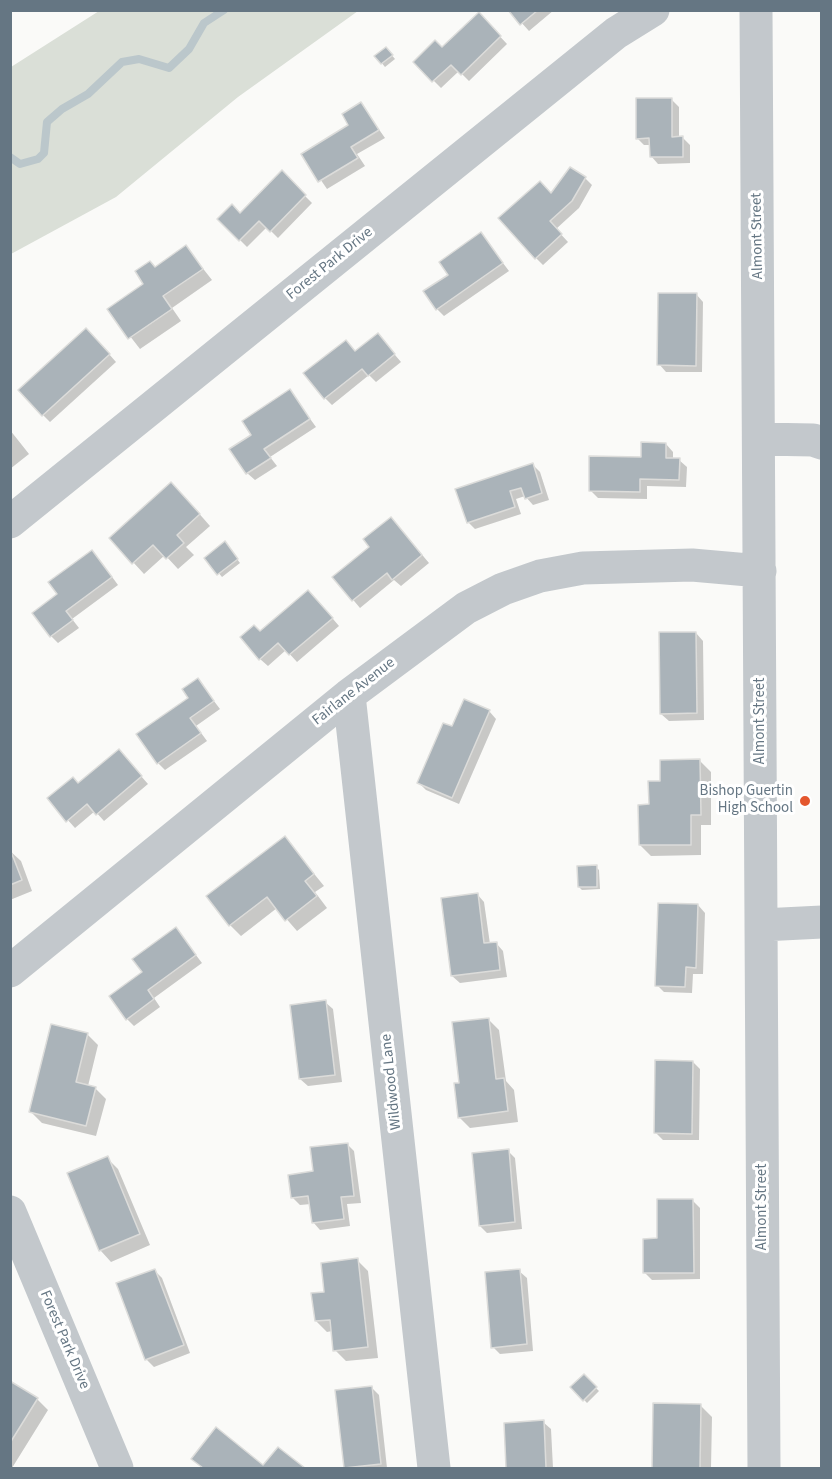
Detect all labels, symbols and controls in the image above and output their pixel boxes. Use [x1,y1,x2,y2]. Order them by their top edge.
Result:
street label: Almont Street [748,193,768,279]
street label: Forest Park Drive [283,224,377,304]
street label: Fairlane Avenue [309,654,399,730]
street label: Almont Street [752,678,770,764]
place label: Bishop Guertin High School [700,783,793,818]
marker: Bishop Guertin High School [798,794,812,808]
street label: Wildwood Lane [378,1033,406,1131]
street label: Almont Street [754,1164,772,1250]
street label: Forest Park Drive [35,1288,93,1392]

